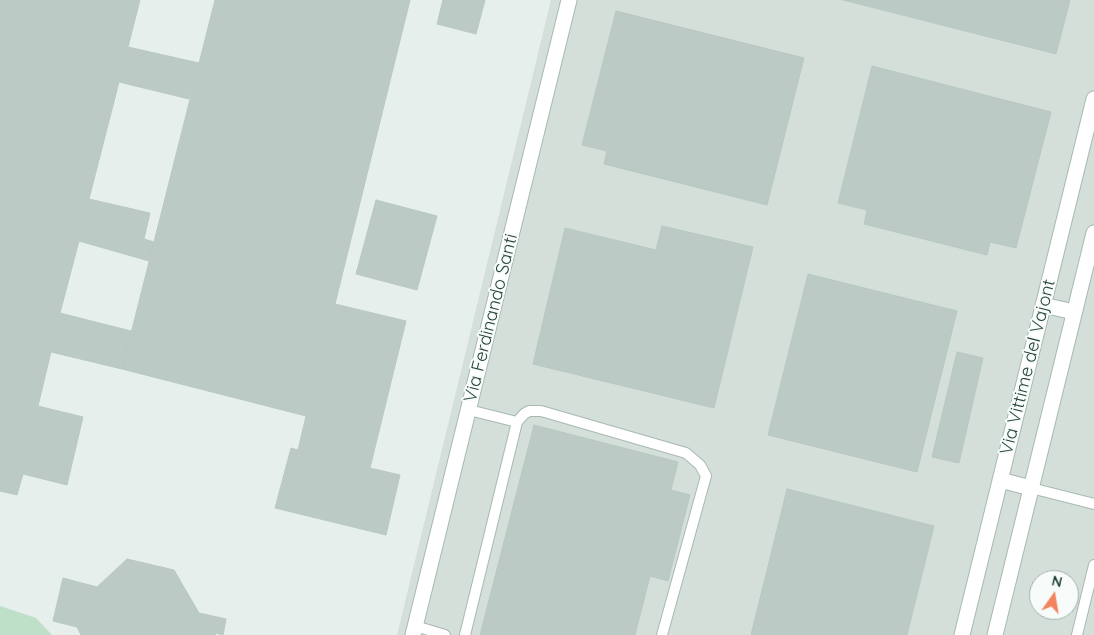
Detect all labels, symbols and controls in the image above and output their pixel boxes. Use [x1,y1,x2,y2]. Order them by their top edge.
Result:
street label: Via Ferdinando Santi [460,232,522,404]
street label: Via Vittime del Vajont [996,277,1060,457]
north arrow [1029,570,1079,620]
text: N [1050,571,1064,591]

